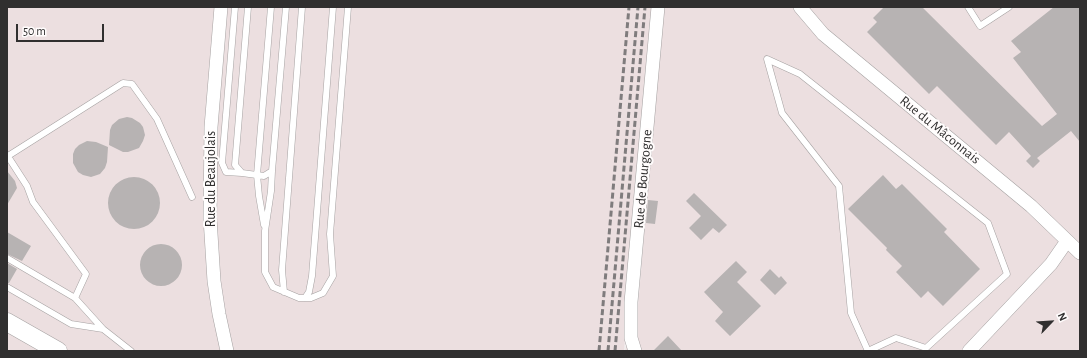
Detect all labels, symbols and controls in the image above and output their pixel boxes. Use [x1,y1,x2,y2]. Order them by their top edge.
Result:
scale bar [18,16,106,42]
text: 50 m [23,25,46,37]
street label: Rue du Mâconnais [896,92,984,168]
street label: Rue de Bourgogne [630,129,656,229]
street label: Rue du Beaujolais [203,131,219,227]
north arrow [1031,302,1071,342]
text: N [1056,311,1069,323]

